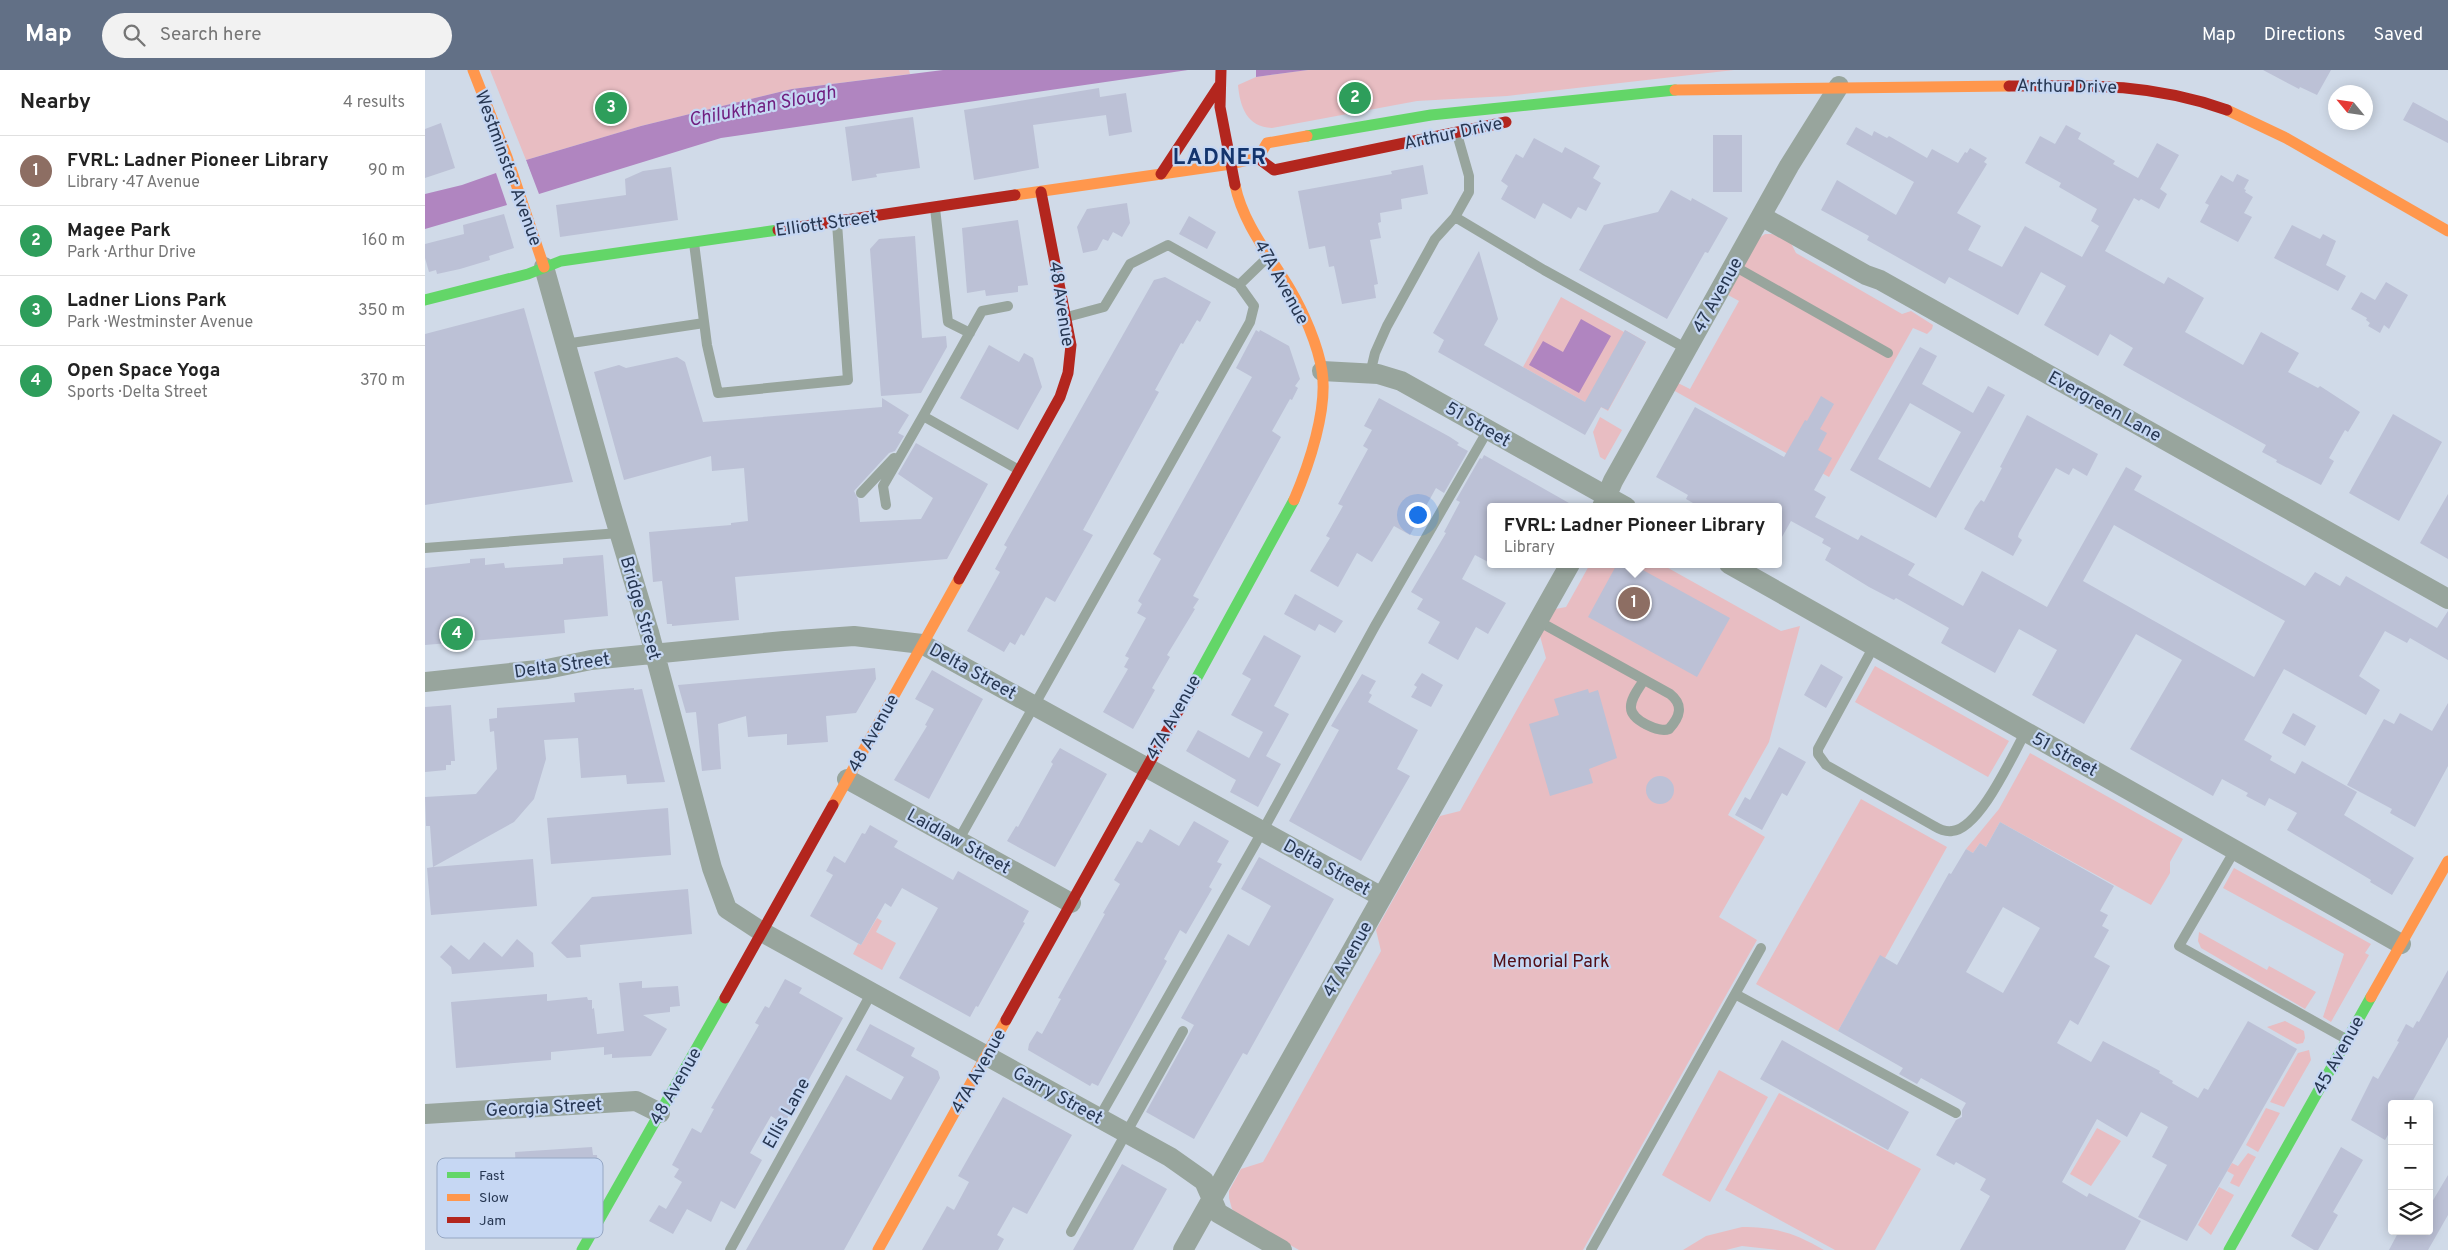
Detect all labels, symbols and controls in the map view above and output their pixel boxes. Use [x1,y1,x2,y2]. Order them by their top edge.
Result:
search box [102,13,452,58]
text: Map [25,20,72,50]
icon: search [120,21,148,49]
text: Search here [160,23,261,47]
text: Map [2202,24,2236,47]
text: Directions [2264,24,2346,47]
text: Saved [2374,24,2423,47]
street label: Arthur Drive [2017,75,2117,100]
pin: 2 [1339,79,1371,117]
water label: Chilukthan Slough [687,81,839,133]
north arrow [2328,85,2373,130]
street label: Westminster Avenue [469,88,546,250]
text: Nearby [20,89,91,116]
pin: 3 [595,89,627,127]
text: 4 results [343,93,405,113]
street label: Arthur Drive [1402,113,1505,156]
district label: LADNER [1173,145,1267,172]
text: FVRL: Ladner Pioneer Library [67,149,328,173]
text: 1 [33,161,39,181]
text: 90 m [368,161,405,181]
text: Library · 47 Avenue [67,173,200,193]
street label: Elliott Street [774,206,878,243]
text: Magee Park [67,219,171,243]
text: 2 [31,231,41,251]
text: 160 m [362,231,405,251]
street label: 47A Avenue [1248,236,1313,329]
text: Park · Arthur Drive [67,243,196,263]
street label: 47 Avenue [1688,254,1749,338]
street label: 48 Avenue [1042,260,1079,348]
text: Ladner Lions Park [67,289,227,313]
text: 3 [31,301,41,321]
text: 350 m [358,301,405,321]
text: Park · Westminster Avenue [67,313,253,333]
text: Open Space Yoga [67,359,220,383]
street label: Evergreen Lane [2043,367,2165,448]
text: 4 [31,371,41,391]
text: 370 m [360,371,405,391]
text: Sports · Delta Street [67,383,208,403]
street label: 51 Street [1440,397,1514,453]
your location [1405,502,1431,528]
popup [1487,503,1782,568]
text: FVRL: Ladner Pioneer Library [1504,514,1765,538]
text: Library [1504,538,1555,558]
street label: Bridge Street [614,554,665,663]
pin: 1 [1618,584,1650,622]
pin: 4 [441,615,473,653]
street label: Delta Street [925,639,1020,706]
street label: Delta Street [513,648,612,685]
street label: 47A Avenue [1142,671,1207,764]
street label: 48 Avenue [843,691,905,777]
street label: 51 Street [2027,728,2101,783]
street label: Laidlaw Street [902,804,1014,880]
street label: Delta Street [1279,835,1374,902]
street label: 47 Avenue [1318,918,1379,1002]
park label: Memorial Park [1493,951,1609,974]
street label: 45 Avenue [2308,1013,2370,1099]
street label: 47A Avenue [947,1025,1012,1118]
street label: 48 Avenue [645,1044,708,1130]
street label: Garry Street [1008,1062,1106,1130]
street label: Ellis Lane [759,1074,816,1153]
street label: Georgia Street [485,1094,603,1123]
map controls [2388,1100,2433,1235]
button: + [2388,1100,2433,1145]
button: − [2388,1145,2433,1190]
legend [437,1158,603,1238]
text: Fast [479,1168,505,1185]
text: Slow [479,1190,509,1207]
button: layers [2388,1190,2433,1235]
text: Jam [479,1213,506,1230]

